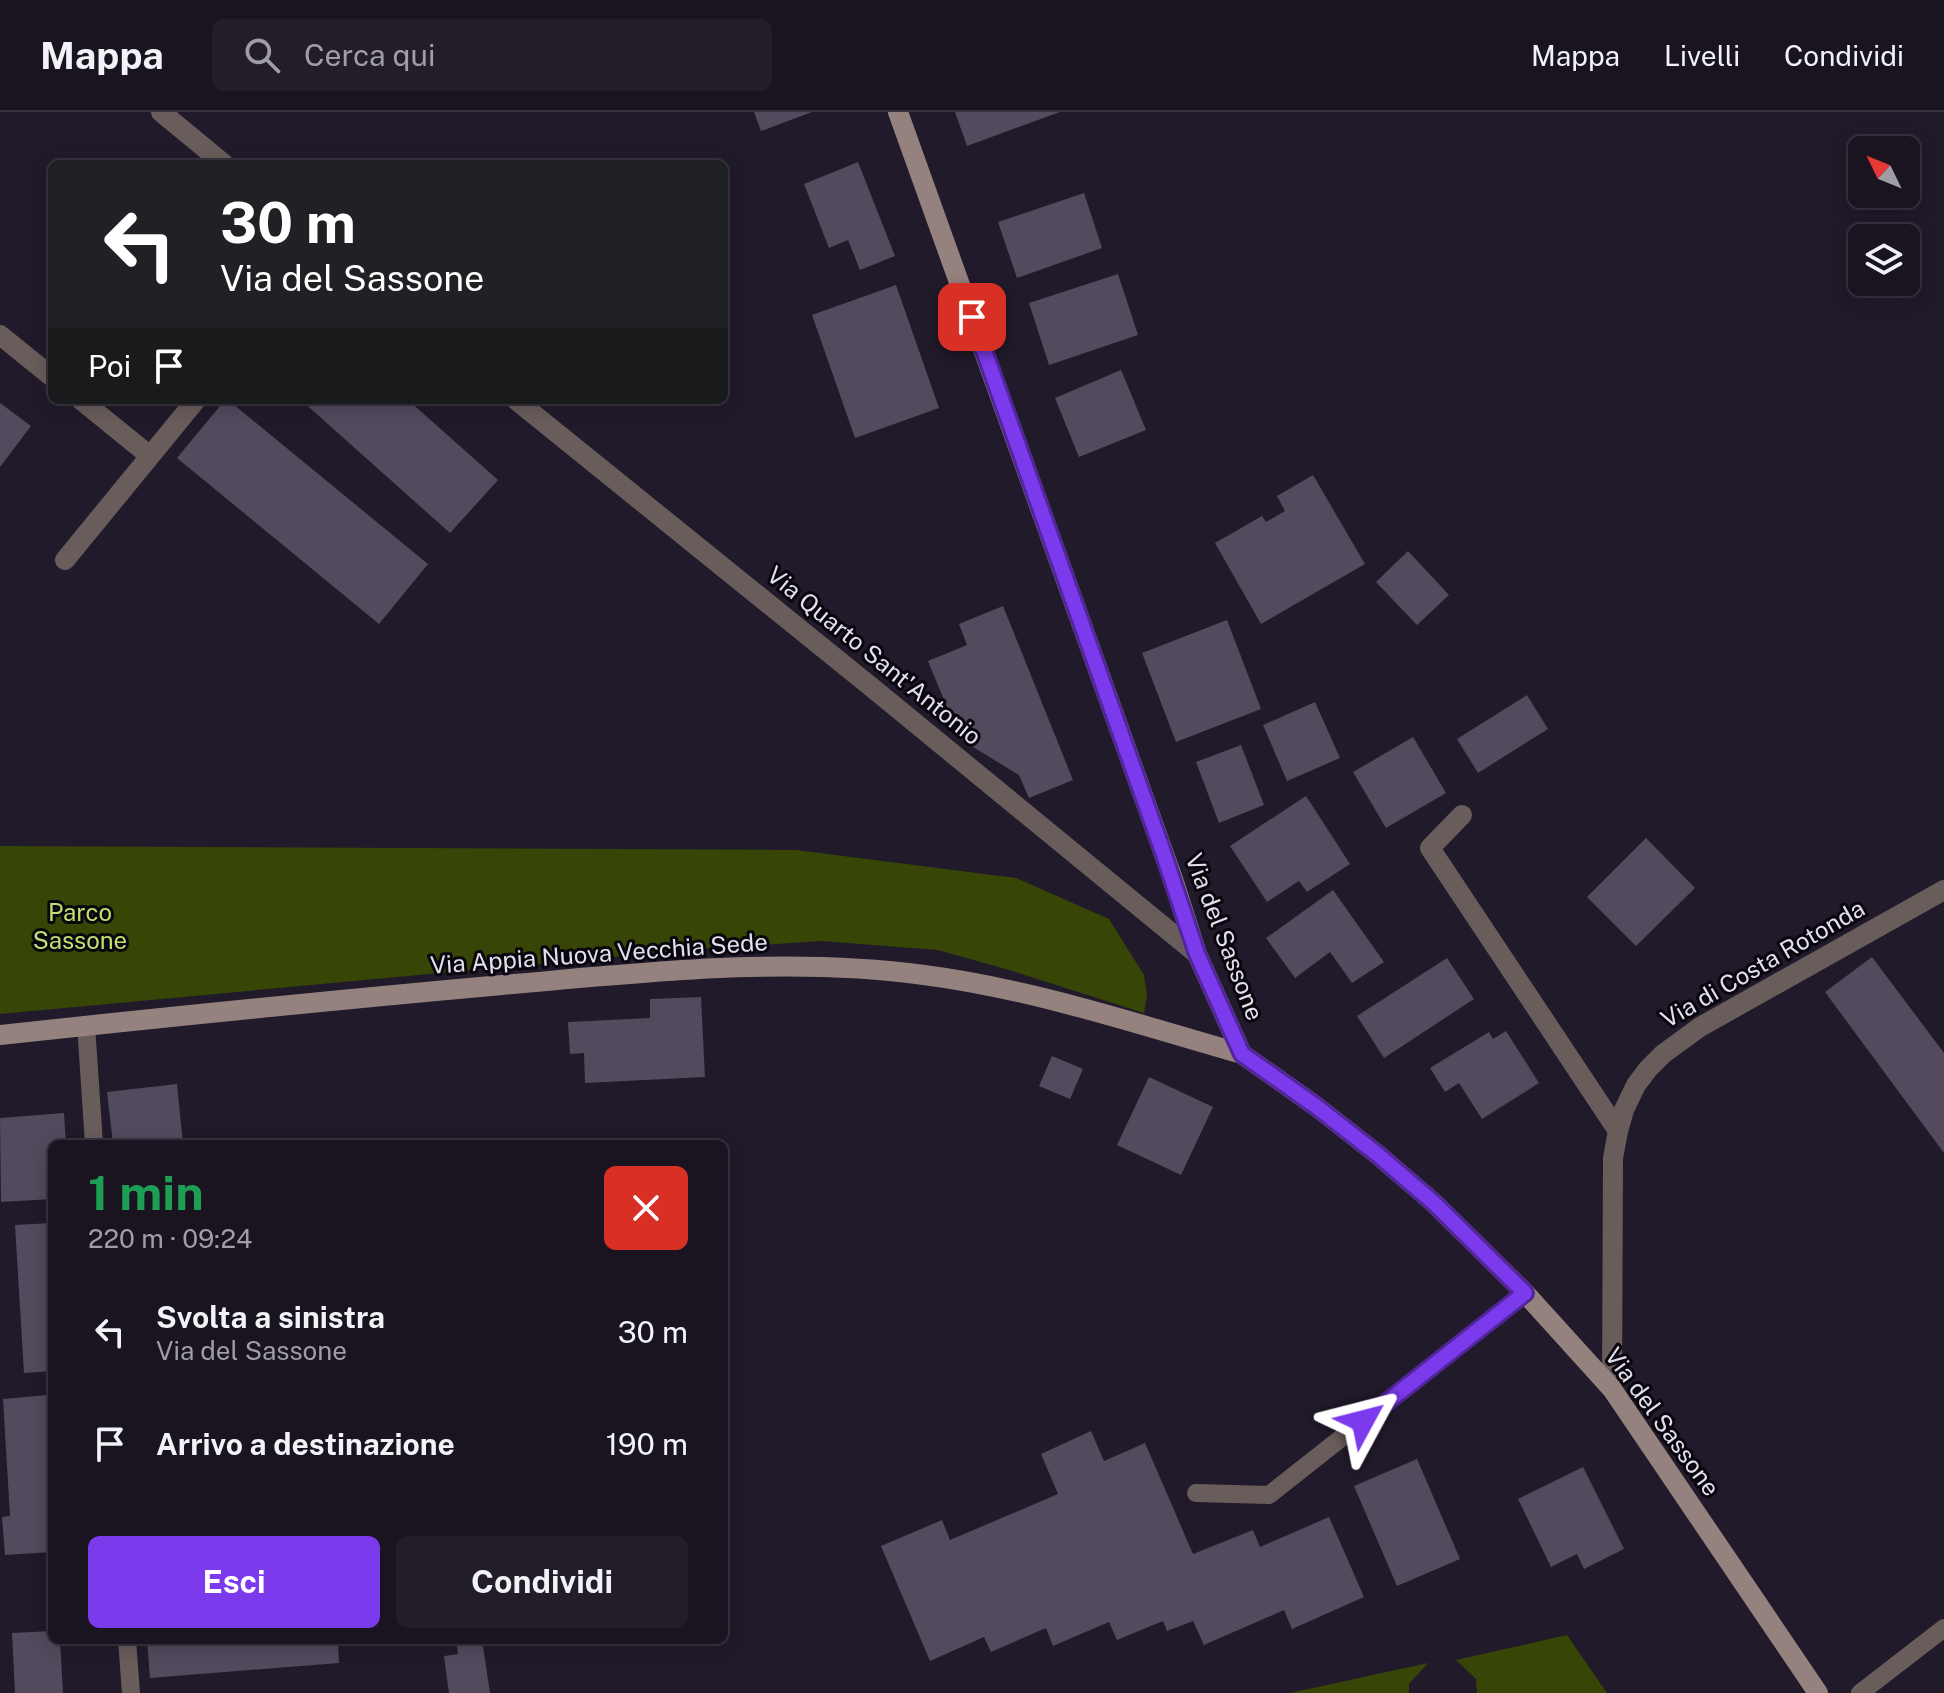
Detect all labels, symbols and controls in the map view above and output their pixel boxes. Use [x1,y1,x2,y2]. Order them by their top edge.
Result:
search box [212,19,772,91]
text: Mappa [40,33,164,78]
icon: search [240,33,284,77]
text: Cerca qui [304,37,435,73]
text: Mappa [1531,39,1620,72]
text: Livelli [1664,39,1740,72]
text: Condividi [1784,39,1904,72]
north arrow [1848,136,1920,208]
map controls [1848,136,1920,296]
text: 30 m [220,190,356,256]
icon: left [88,192,192,296]
button: layers [1848,224,1920,296]
text: Via del Sassone [220,257,484,299]
pin [938,283,1006,351]
icon: arrive [950,295,994,339]
icon: arrive [147,344,191,388]
text: Poi [88,348,131,384]
street label: Via Quarto Sant'Antonio [762,560,987,750]
street label: Via del Sassone [1180,849,1270,1024]
street label: Via di Costa Rotonda [1656,893,1869,1033]
park label: Parco Sassone [33,898,127,954]
street label: Via Appia Nuova Vecchia Sede [429,927,769,979]
text: 1 min [88,1164,204,1221]
button: close [604,1166,688,1250]
text: 220 m · 09:24 [88,1223,252,1254]
text: Svolta a sinistra [156,1299,385,1335]
icon: left [88,1310,132,1354]
text: 30 m [618,1314,688,1350]
text: Via del Sassone [156,1335,347,1366]
street label: Via del Sassone [1600,1342,1726,1501]
position arrow [1321,1379,1405,1463]
icon: arrive [88,1422,132,1466]
text: Arrivo a destinazione [156,1426,455,1462]
text: 190 m [606,1426,688,1462]
button: Esci [88,1536,380,1628]
button: Condividi [396,1536,688,1628]

